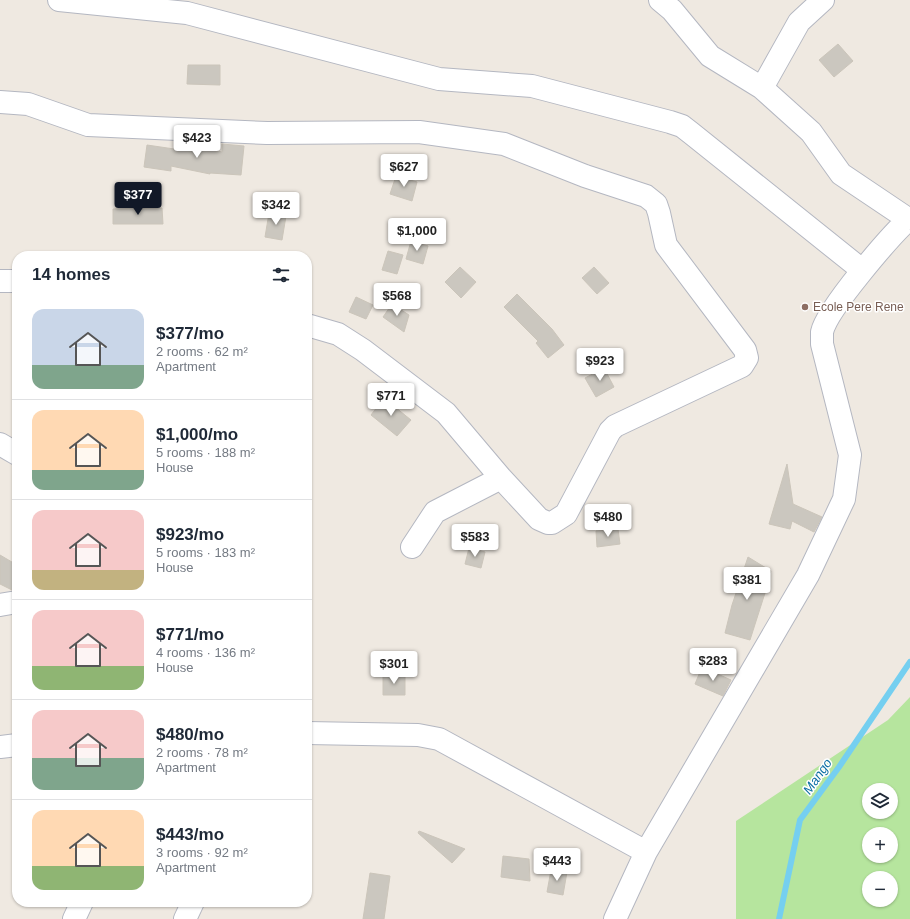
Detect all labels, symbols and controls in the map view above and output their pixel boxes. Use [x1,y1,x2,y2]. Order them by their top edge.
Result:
pin: $423 [173,125,221,159]
text: $423 [183,130,211,145]
pin: $627 [380,154,428,188]
text: $627 [390,159,418,174]
pin: $377 [114,182,162,216]
text: $377 [124,187,152,202]
pin: $342 [252,192,300,226]
text: $342 [262,197,290,212]
pin: $1,000 [384,218,450,252]
text: $1,000 [397,223,437,238]
icon: filters [270,264,292,286]
text: 14 homes [32,265,110,284]
pin: $568 [373,283,421,317]
text: $568 [383,288,411,303]
place label: Ecole Pere Rene [813,300,904,314]
marker: Ecole Pere Rene [800,302,810,312]
text: $377/mo [156,324,224,343]
icon: home [64,325,112,373]
text: 2 rooms · 62 m² [156,344,248,359]
pin: $923 [576,348,624,382]
text: $923 [586,353,614,368]
text: Apartment [156,359,216,374]
pin: $771 [367,383,415,417]
text: $771 [377,388,405,403]
text: $1,000/mo [156,425,238,444]
icon: home [64,426,112,474]
text: 5 rooms · 188 m² [156,445,255,460]
text: House [156,460,194,475]
pin: $480 [584,504,632,538]
text: $480 [594,509,622,524]
pin: $583 [451,524,499,558]
text: $923/mo [156,525,224,544]
icon: home [64,526,112,574]
text: $583 [461,529,489,544]
text: 5 rooms · 183 m² [156,545,255,560]
text: House [156,560,194,575]
pin: $381 [723,567,771,601]
text: $381 [733,572,761,587]
text: $771/mo [156,625,224,644]
icon: home [64,626,112,674]
text: 4 rooms · 136 m² [156,645,255,660]
pin: $283 [689,648,737,682]
pin: $301 [370,651,418,685]
text: $283 [699,653,727,668]
text: $301 [380,656,408,671]
text: House [156,660,194,675]
text: $480/mo [156,725,224,744]
icon: home [64,726,112,774]
text: 2 rooms · 78 m² [156,745,248,760]
water label: Mango [800,756,835,797]
text: Apartment [156,760,216,775]
map controls [862,783,898,907]
button: layers [862,783,898,819]
text: $443/mo [156,825,224,844]
icon: home [64,826,112,874]
button: + [862,827,898,863]
text: 3 rooms · 92 m² [156,845,248,860]
pin: $443 [533,848,581,882]
text: $443 [543,853,571,868]
text: Apartment [156,860,216,875]
button: − [862,871,898,907]

